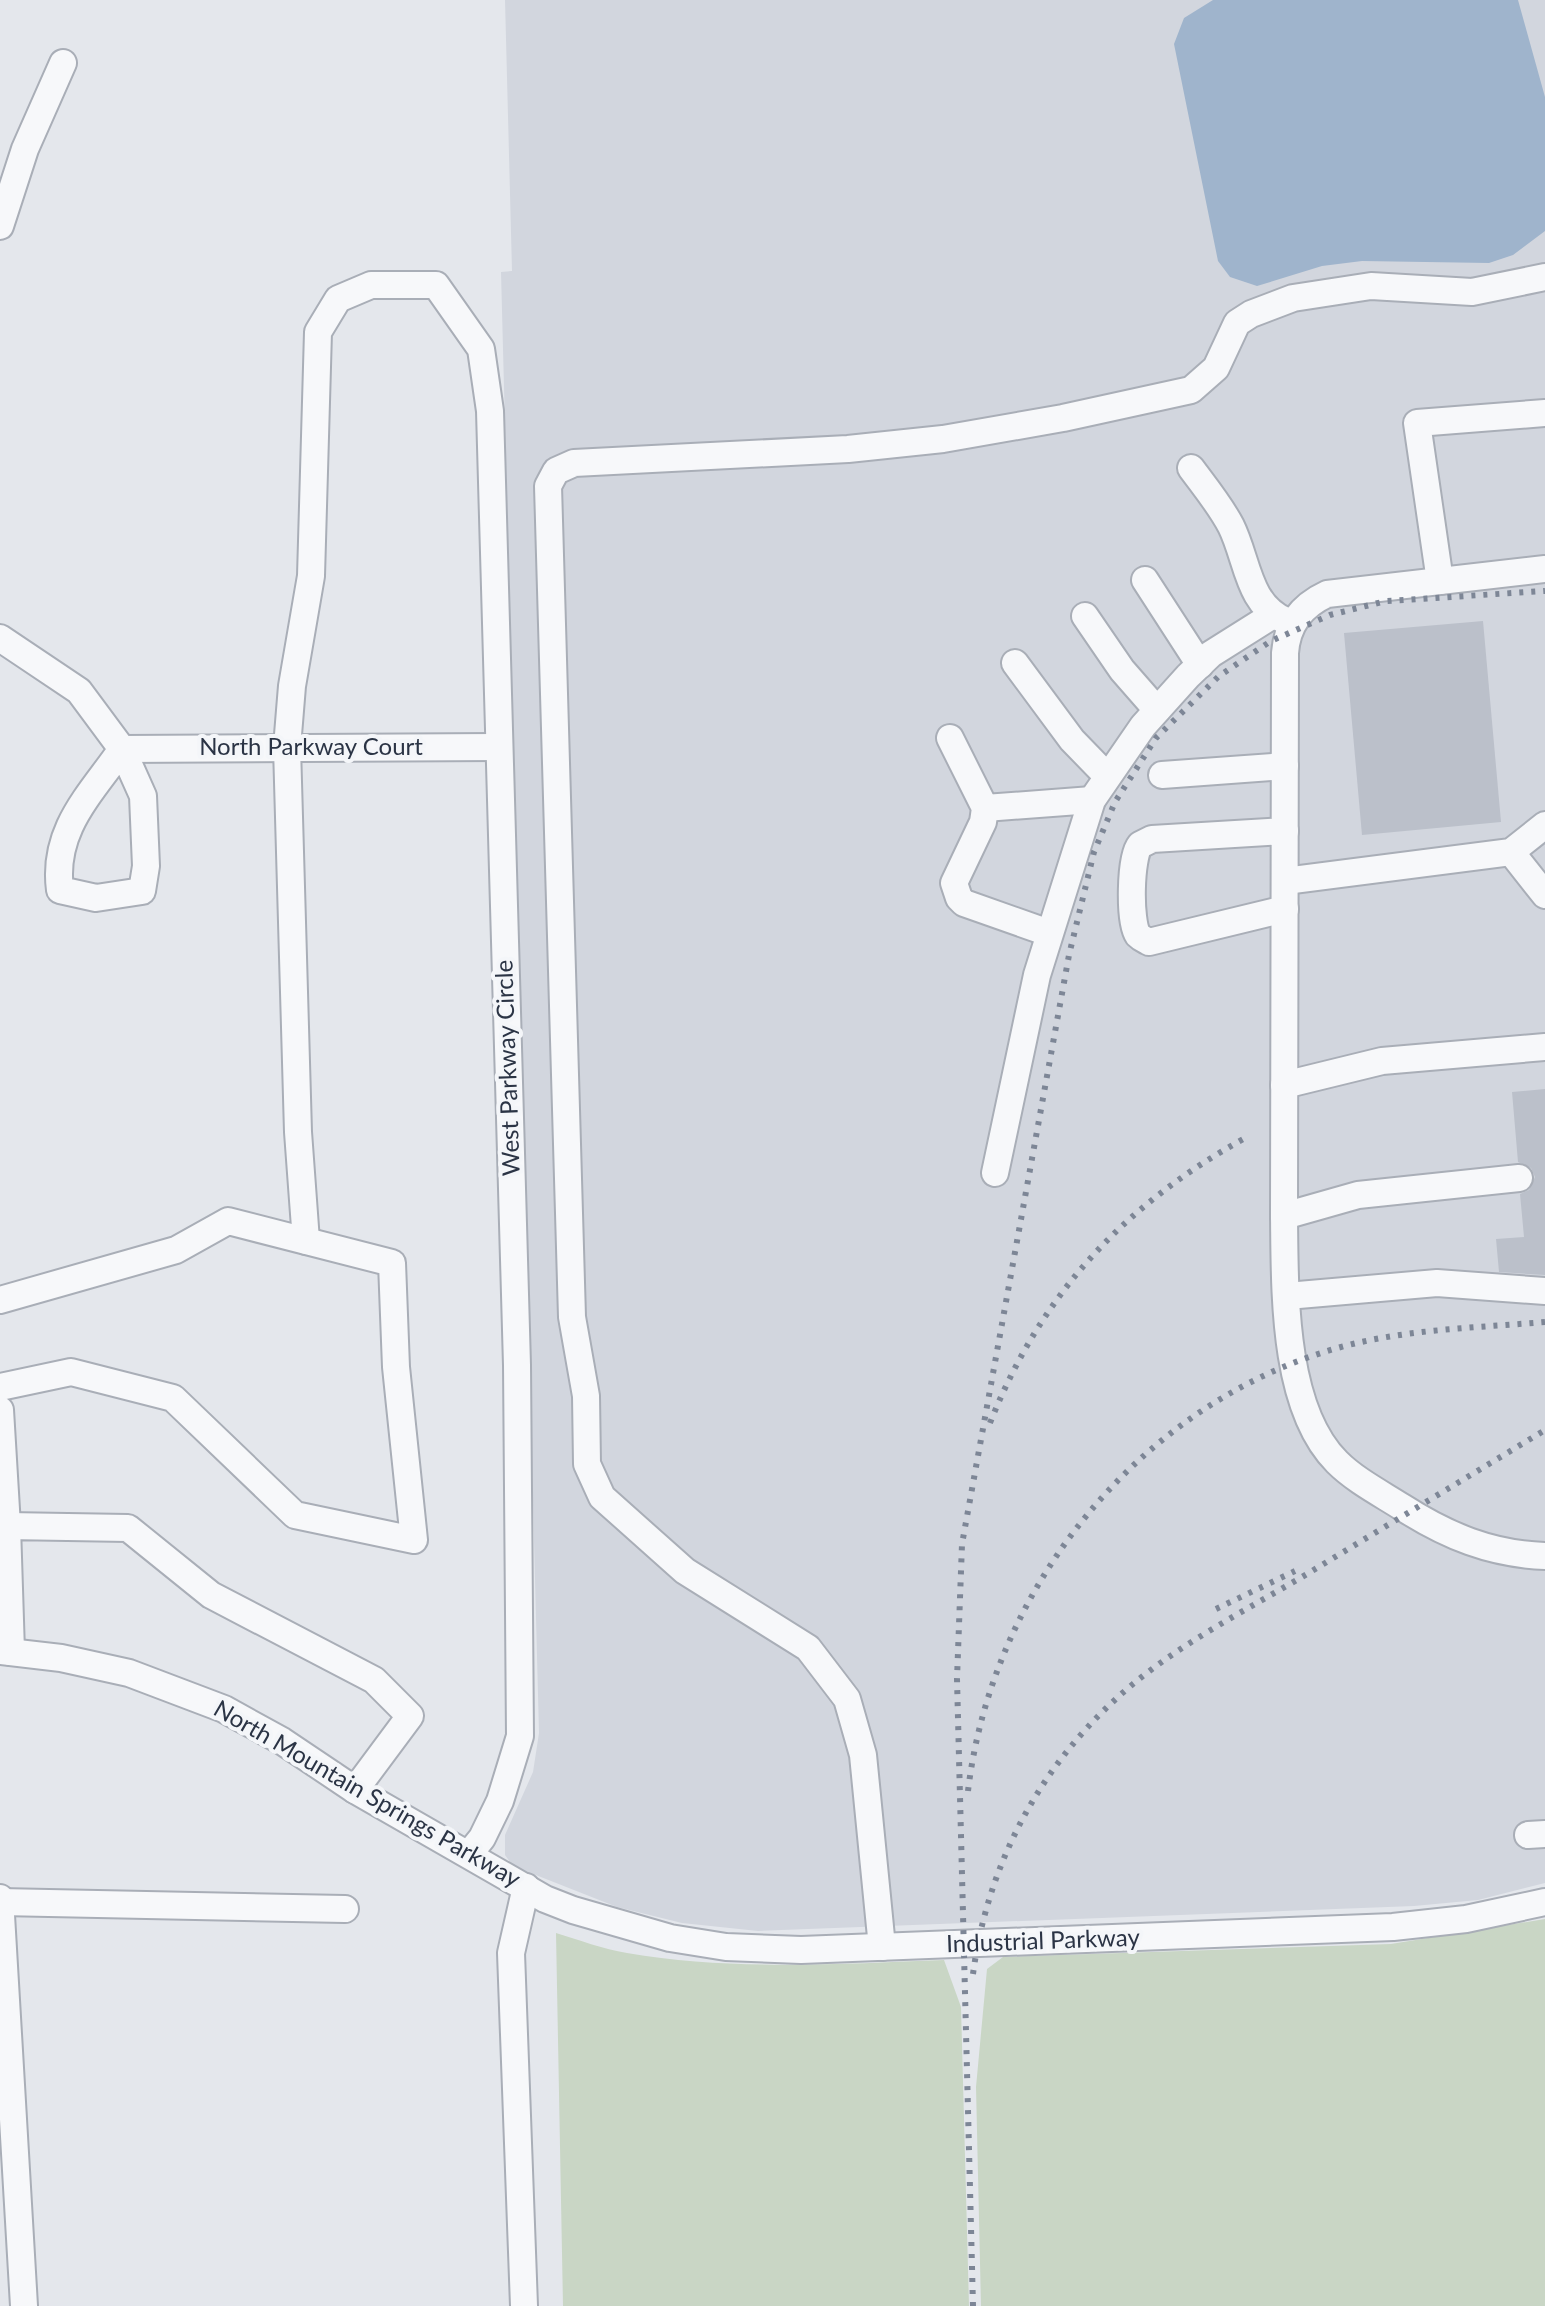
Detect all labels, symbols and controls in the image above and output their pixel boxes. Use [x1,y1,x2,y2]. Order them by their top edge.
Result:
street label: North Parkway Court [199,731,423,760]
street label: West Parkway Circle [488,959,525,1177]
street label: North Mountain Springs Parkway [209,1693,527,1893]
street label: Industrial Parkway [946,1922,1141,1957]

